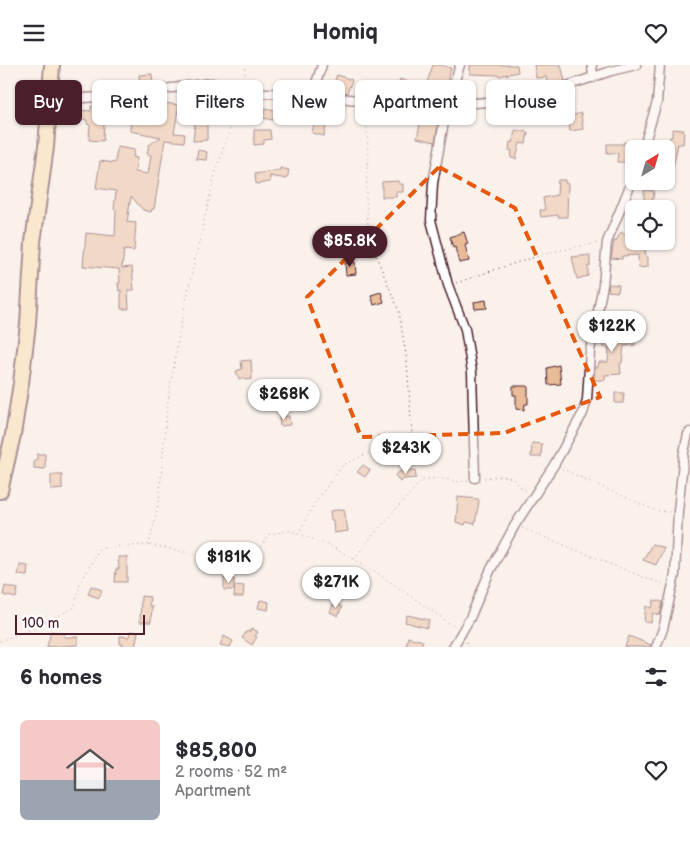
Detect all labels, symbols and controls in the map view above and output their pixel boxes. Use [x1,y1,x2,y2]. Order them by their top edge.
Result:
icon: menu [20,19,48,47]
text: Homiq [312,19,378,46]
icon: heart [642,19,670,47]
chip: Buy [15,80,82,125]
chip: Rent [92,80,167,125]
chip: Filters [177,80,263,125]
chip: New [273,80,345,125]
chip: Apartment [355,80,476,125]
chip: House [486,80,575,125]
north arrow [625,140,675,190]
map controls [625,140,675,250]
button: locate [625,200,675,250]
pin: $85.8K [309,225,391,268]
text: $85.8K [323,232,377,251]
pin: $122K [577,311,647,353]
text: $122K [588,317,636,336]
pin: $268K [249,379,319,421]
text: $268K [259,385,309,404]
pin: $243K [371,433,441,475]
text: $243K [381,439,431,458]
pin: $181K [194,541,264,584]
text: $181K [207,548,251,567]
pin: $271K [301,567,371,609]
text: $271K [313,573,359,592]
scale bar [15,612,145,635]
text: 100 m [22,615,59,632]
icon: filters [642,663,670,691]
text: 6 homes [20,665,102,690]
text: $85,800 [175,738,257,763]
icon: home [60,740,120,800]
icon: heart [642,756,670,784]
text: 2 rooms · 52 m² [175,763,287,782]
text: Apartment [175,782,251,801]

